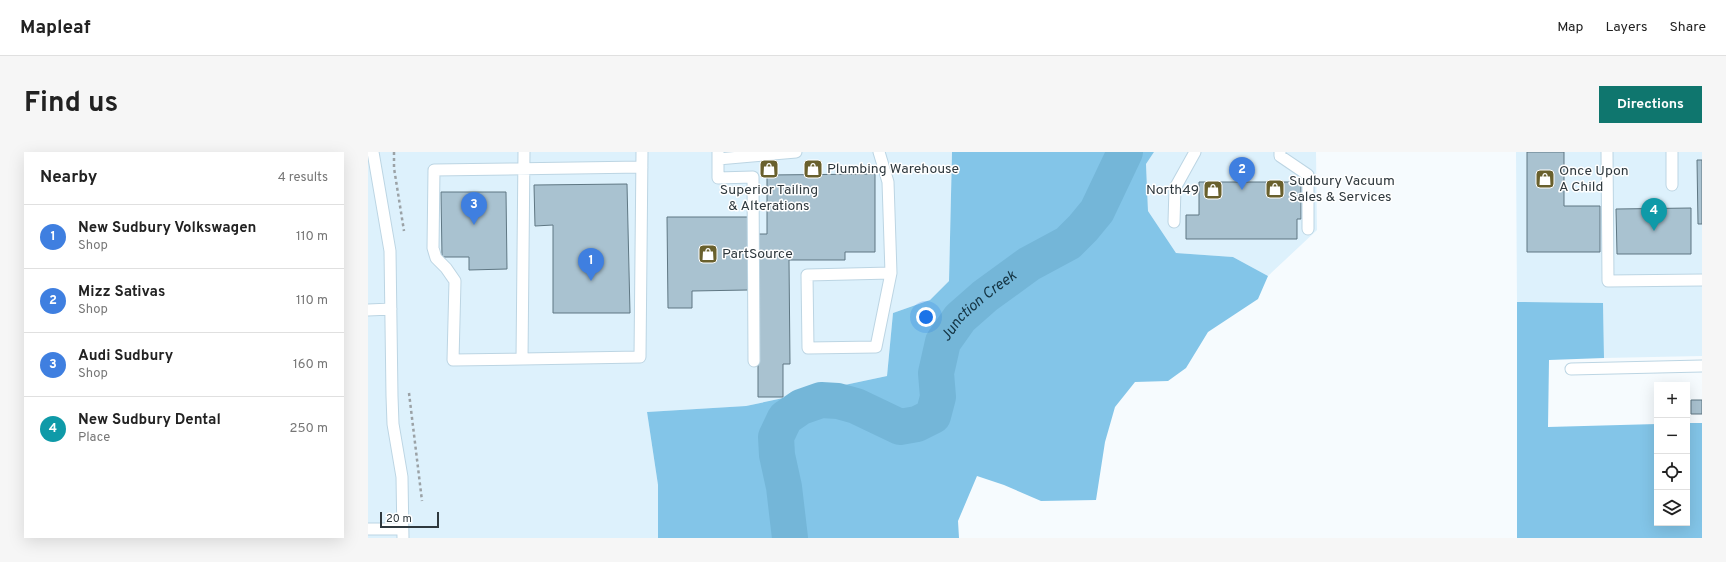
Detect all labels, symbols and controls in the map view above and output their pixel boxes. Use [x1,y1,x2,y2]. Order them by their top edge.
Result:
text: Mapleaf [20,16,91,40]
text: Map [1557,19,1583,36]
text: Layers [1605,19,1647,36]
text: Share [1669,19,1706,36]
text: Find us [24,86,118,122]
button: Directions [1599,86,1702,123]
pin: 2 [1229,157,1255,190]
shop icon: Superior Tailing & Alterations [758,158,780,180]
shop icon: Plumbing Warehouse [802,158,824,180]
place label: Plumbing Warehouse [827,161,959,178]
place label: Once Upon A Child [1559,163,1629,196]
text: Nearby [40,167,97,189]
shop icon: Once Upon A Child [1534,168,1556,190]
text: 4 results [278,170,328,186]
place label: Sudbury Vacuum Sales & Services [1289,173,1395,206]
shop icon: Sudbury Vacuum Sales & Services [1264,178,1286,200]
shop icon: North49 [1202,179,1224,201]
place label: Superior Tailing & Alterations [720,182,818,215]
place label: North49 [1146,182,1199,199]
pin: 3 [461,192,487,225]
pin: 4 [1641,198,1667,231]
text: New Sudbury Volkswagen [78,219,256,238]
text: 1 [50,229,56,245]
text: 110 m [296,229,328,245]
text: Shop [78,238,108,254]
shop icon: PartSource [697,243,719,265]
place label: PartSource [722,246,793,263]
pin: 1 [578,248,604,281]
water label: Junction Creek [937,266,1021,345]
text: Mizz Sativas [78,283,165,302]
text: 2 [49,293,57,309]
text: 110 m [296,293,328,309]
text: Shop [78,302,108,318]
your location [916,307,936,327]
text: Audi Sudbury [78,347,173,366]
text: 3 [49,357,57,373]
text: 160 m [293,357,328,373]
text: Shop [78,366,108,382]
map controls [1654,382,1690,526]
button: + [1654,382,1690,418]
text: New Sudbury Dental [78,411,221,430]
button: − [1654,418,1690,454]
text: 4 [49,421,57,437]
text: 250 m [290,421,328,437]
text: Place [78,430,110,446]
button: locate [1654,454,1690,490]
button: layers [1654,490,1690,526]
scale bar [380,510,439,529]
text: 20 m [386,512,412,526]

